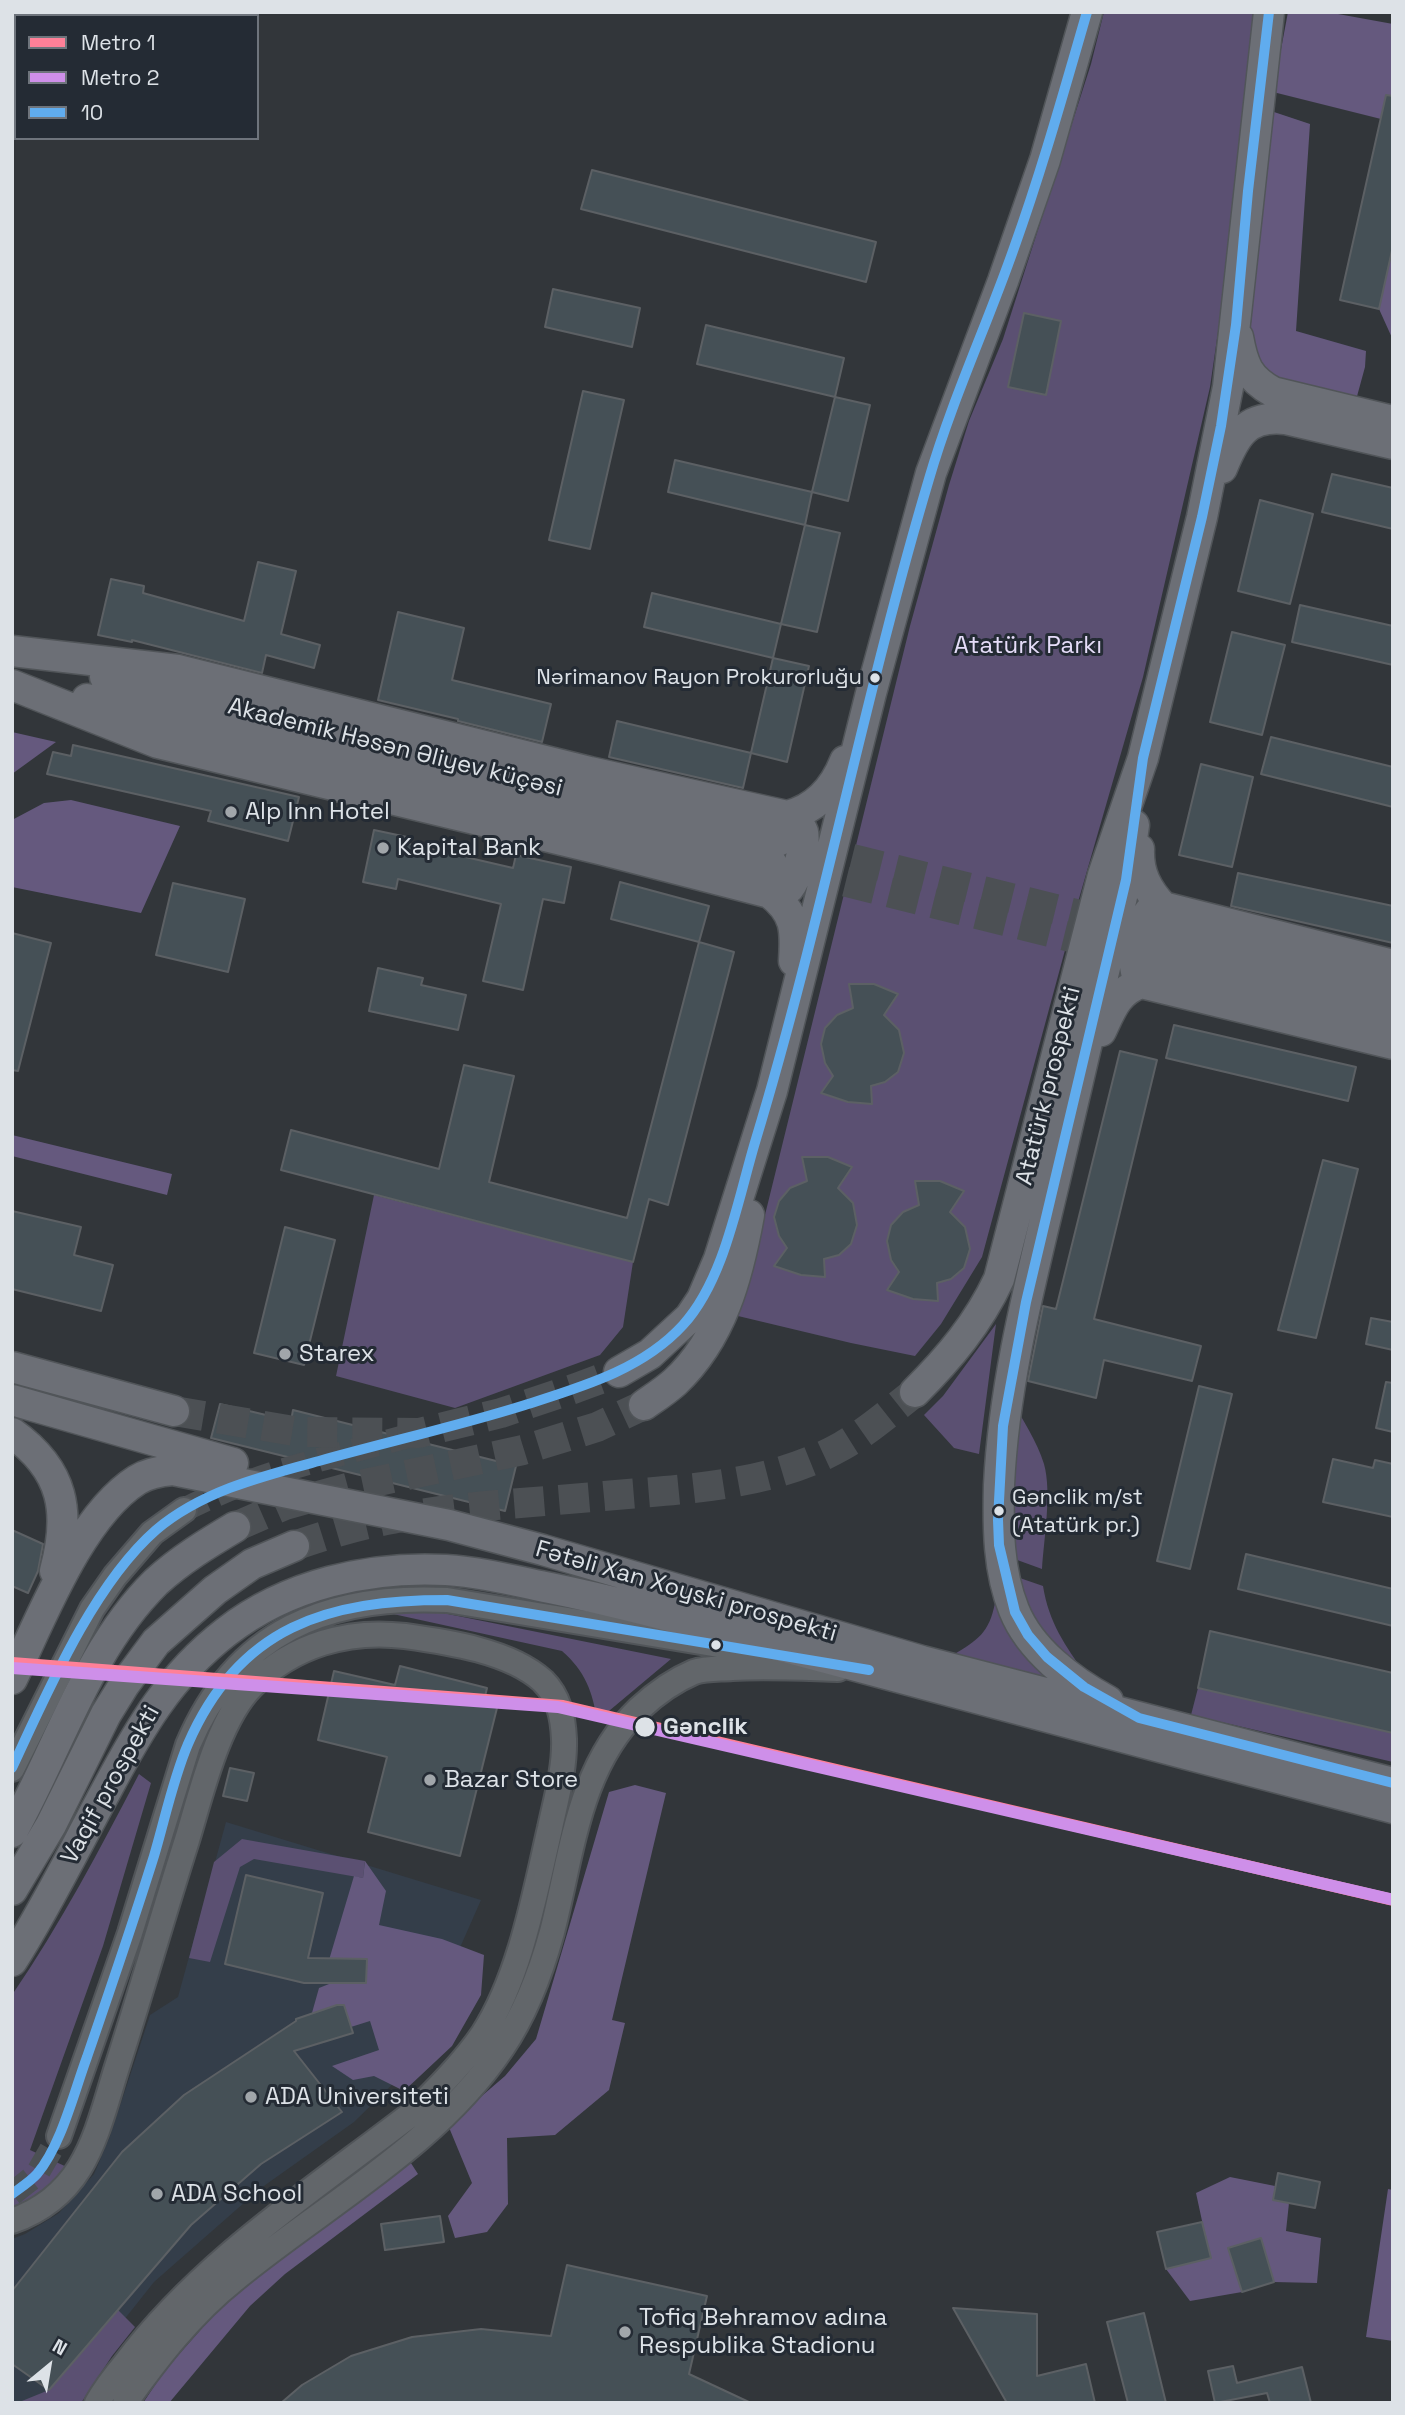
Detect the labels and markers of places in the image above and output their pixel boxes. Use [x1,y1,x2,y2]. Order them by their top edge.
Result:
place label: Nərimanov Rayon Prokurorluğu [536,665,862,691]
marker: Nərimanov Rayon Prokurorluğu [868,671,882,685]
place label: Alp Inn Hotel [245,798,390,826]
marker: Alp Inn Hotel [223,804,239,820]
place label: Kapital Bank [397,834,541,862]
marker: Kapital Bank [375,840,391,856]
place label: Starex [299,1340,375,1368]
marker: Starex [277,1346,293,1362]
place label: Gənclik m/st (Atatürk pr.) [1012,1485,1143,1536]
marker: Gənclik m/st (Atatürk pr.) [992,1504,1006,1518]
unlabelled marker [709,1638,723,1652]
place label: Gənclik [663,1713,748,1741]
marker: Gənclik [633,1715,657,1739]
place label: Bazar Store [444,1766,578,1794]
marker: Bazar Store [422,1772,438,1788]
place label: ADA Universiteti [265,2083,449,2111]
marker: ADA Universiteti [243,2089,259,2105]
place label: ADA School [171,2180,302,2208]
marker: ADA School [149,2186,165,2202]
place label: Tofiq Bəhramov adına Respublika Stadionu [639,2304,887,2360]
marker: Tofiq Bəhramov adına Respublika Stadionu [617,2324,633,2340]

